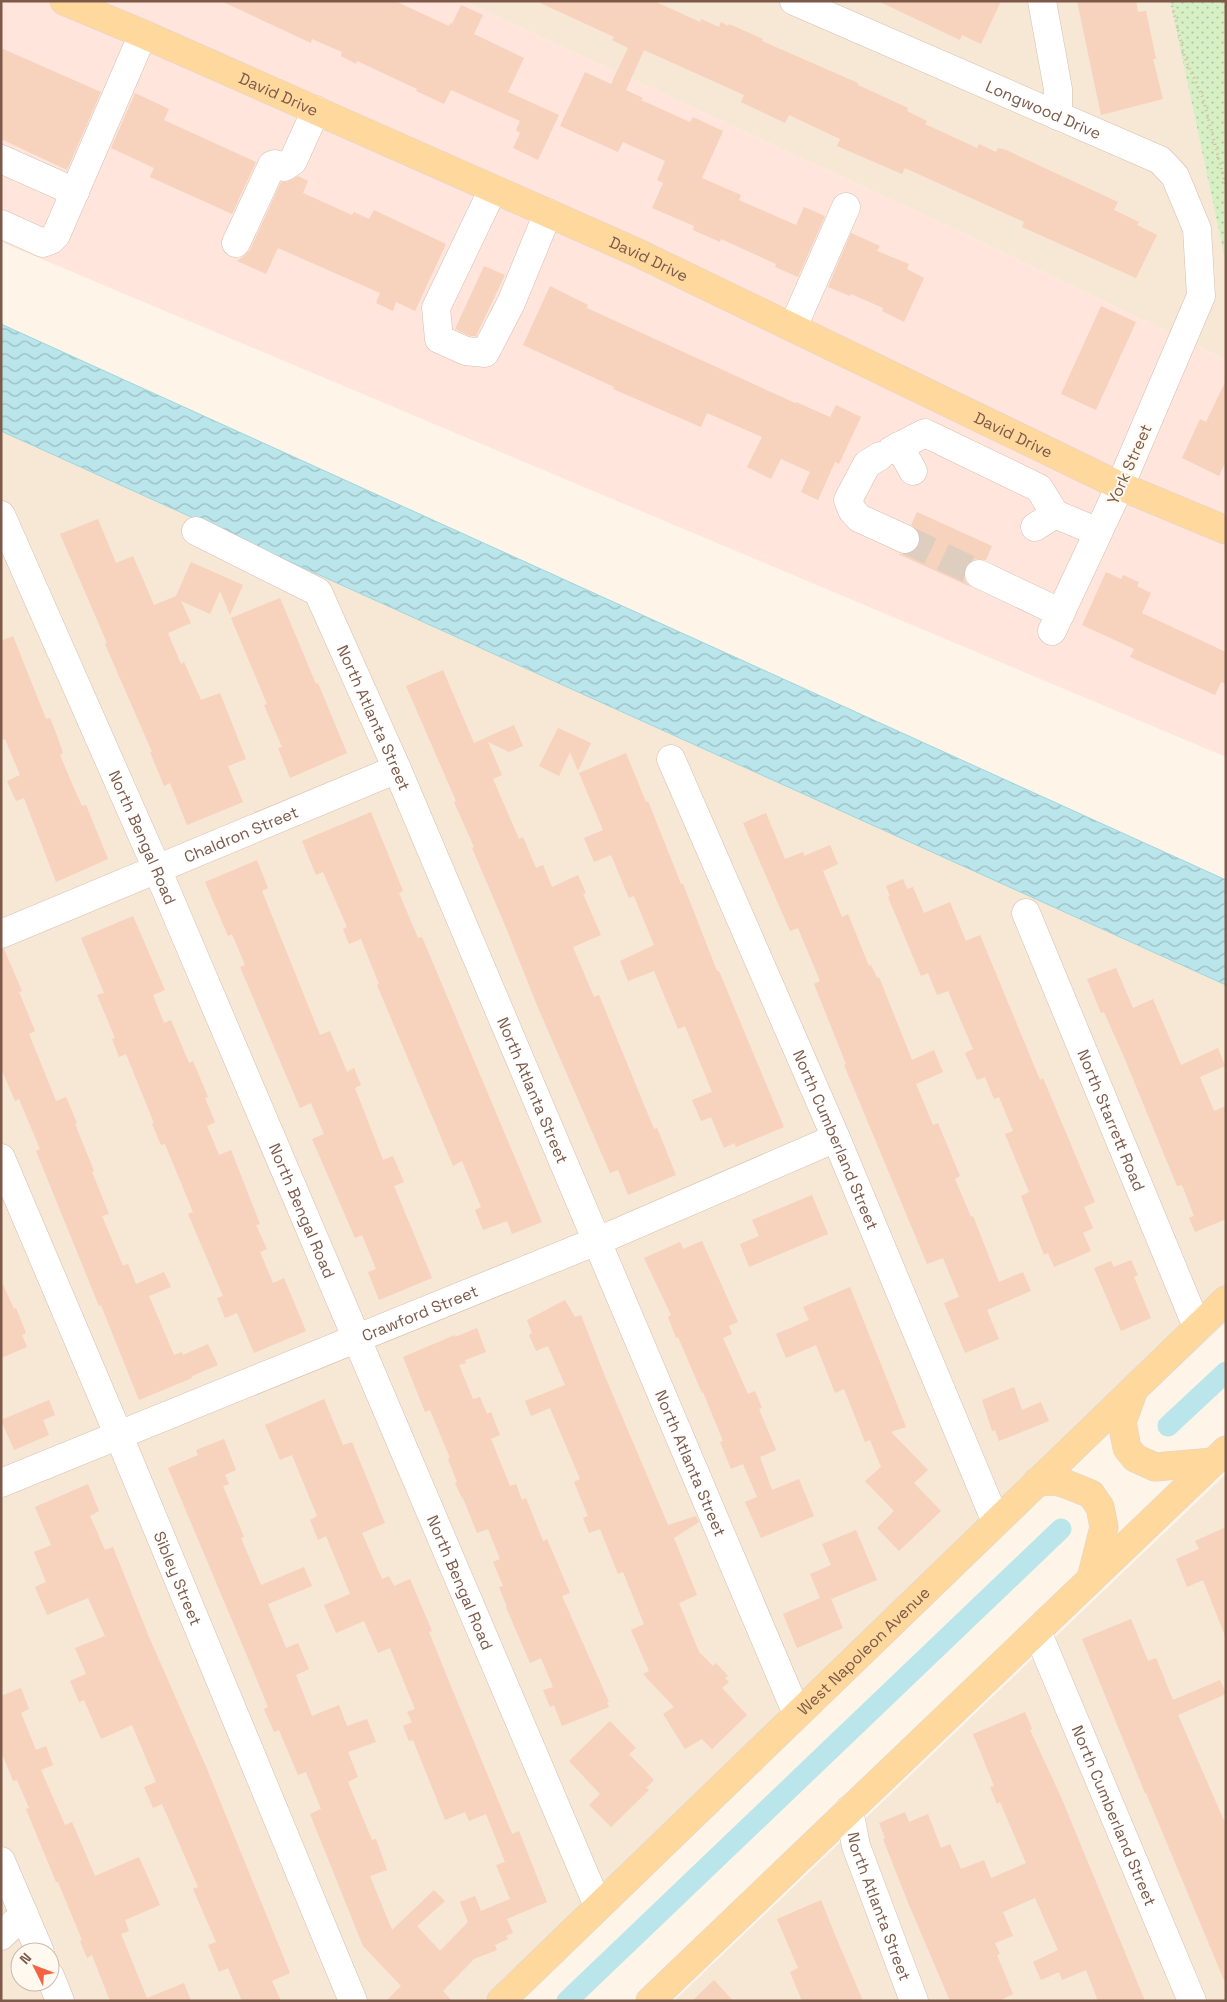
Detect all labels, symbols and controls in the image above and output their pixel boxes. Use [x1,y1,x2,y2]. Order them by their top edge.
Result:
street label: David Drive [236,68,322,121]
street label: Longwood Drive [982,76,1104,144]
street label: David Drive [606,232,691,287]
street label: David Drive [971,407,1056,463]
street label: York Street [1102,421,1157,508]
street label: North Atlanta Street [332,642,415,794]
street label: North Bengal Road [104,767,181,908]
street label: Chaldron Street [181,801,302,868]
street label: North Atlanta Street [492,1014,573,1167]
street label: North Starrett Road [1072,1046,1150,1194]
street label: North Cumberland Street [788,1047,883,1233]
street label: North Bengal Road [264,1140,340,1281]
street label: Crawford Street [359,1280,481,1346]
street label: North Atlanta Street [650,1387,731,1540]
street label: North Bengal Road [422,1512,498,1653]
street label: Sibley Street [149,1528,206,1629]
street label: West Napoleon Avenue [793,1582,934,1720]
street label: North Cumberland Street [1067,1722,1161,1909]
street label: North Atlanta Street [842,1830,915,1984]
north arrow [10,1942,60,1992]
text: N [16,1949,35,1968]

